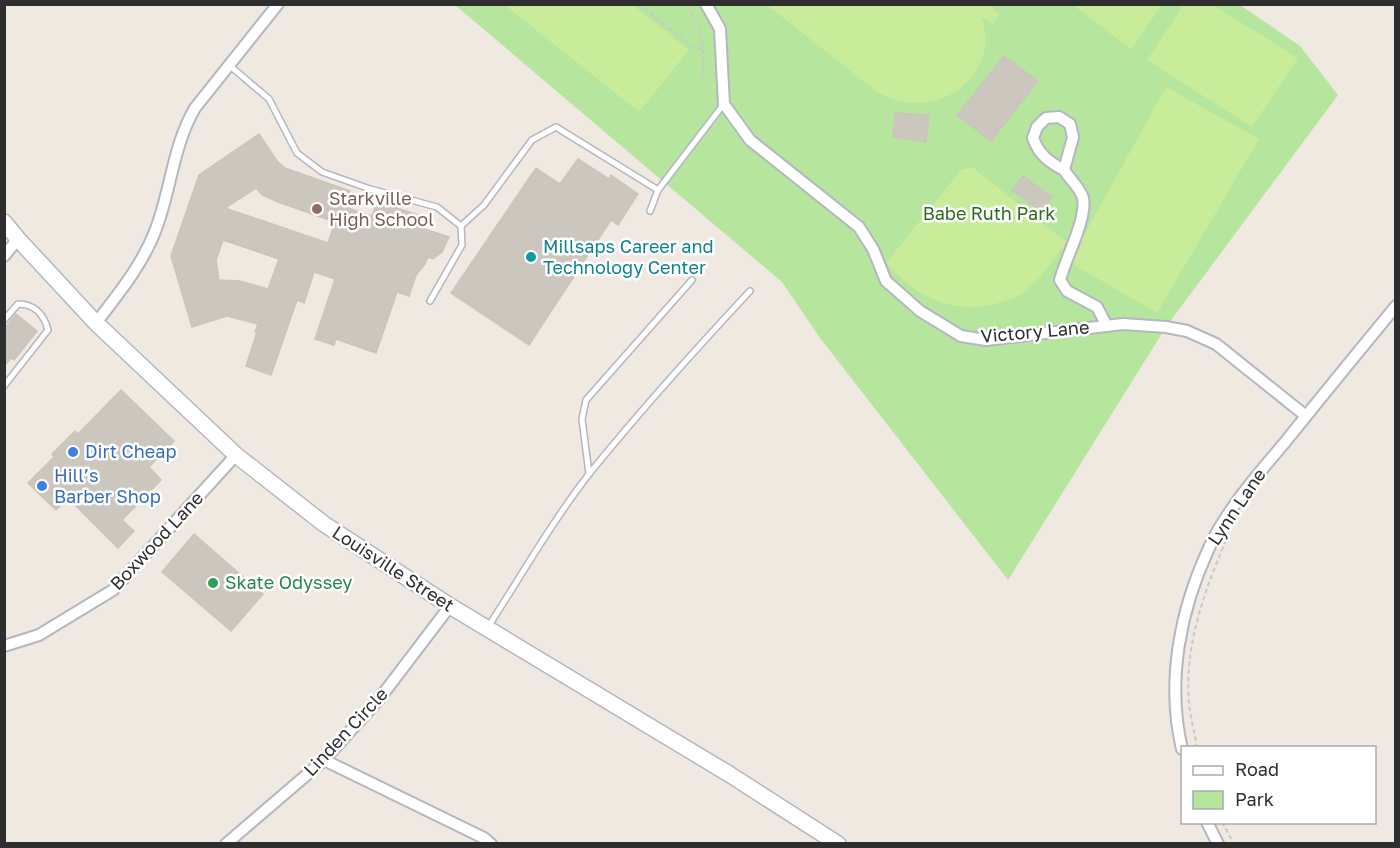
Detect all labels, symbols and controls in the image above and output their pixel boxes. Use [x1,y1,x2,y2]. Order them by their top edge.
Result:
place label: Starkville High School [329,187,434,230]
marker: Starkville High School [310,202,324,216]
park label: Babe Ruth Park [923,202,1055,224]
place label: Millsaps Career and Technology Center [543,235,714,278]
marker: Millsaps Career and Technology Center [524,250,538,264]
street label: Victory Lane [980,315,1090,347]
place label: Dirt Cheap [85,440,177,462]
marker: Dirt Cheap [66,445,80,459]
place label: Hill’s Barber Shop [54,464,161,507]
street label: Lynn Lane [1203,464,1270,549]
marker: Hill’s Barber Shop [35,479,49,493]
street label: Boxwood Lane [105,487,207,594]
street label: Louisville Street [329,521,458,616]
place label: Skate Odyssey [225,571,352,593]
marker: Skate Odyssey [206,576,220,590]
street label: Linden Circle [299,683,392,780]
legend [1181,746,1376,824]
text: Road [1235,758,1279,780]
text: Park [1235,788,1274,810]

